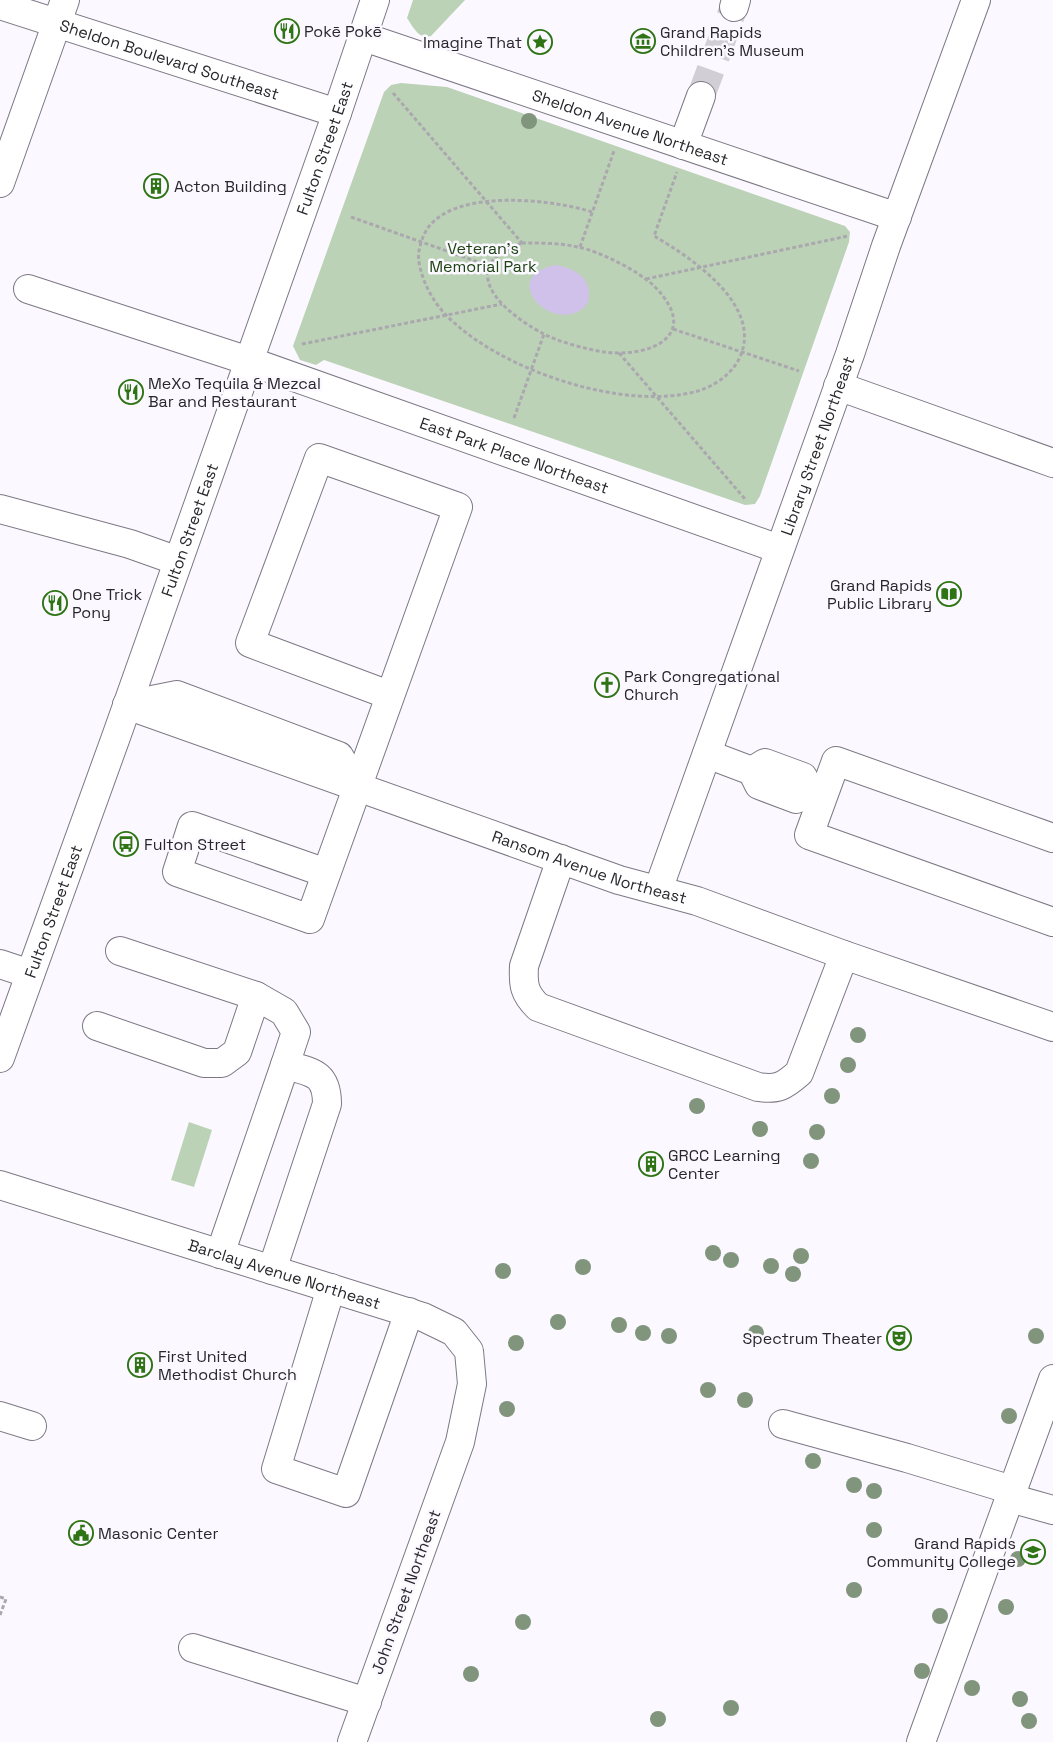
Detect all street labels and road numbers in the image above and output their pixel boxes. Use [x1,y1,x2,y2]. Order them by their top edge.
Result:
street label: Sheldon Boulevard Southeast [57,14,282,104]
street label: Fulton Street East [291,79,357,218]
street label: Sheldon Avenue Northeast [529,84,731,170]
street label: Library Street Northeast [775,353,859,538]
street label: East Park Place Northeast [417,412,612,498]
street label: Fulton Street East [156,460,223,599]
street label: Ransom Avenue Northeast [489,825,689,908]
street label: Fulton Street East [19,842,87,981]
street label: Barclay Avenue Northeast [186,1234,383,1314]
street label: John Street Northeast [366,1507,446,1677]

